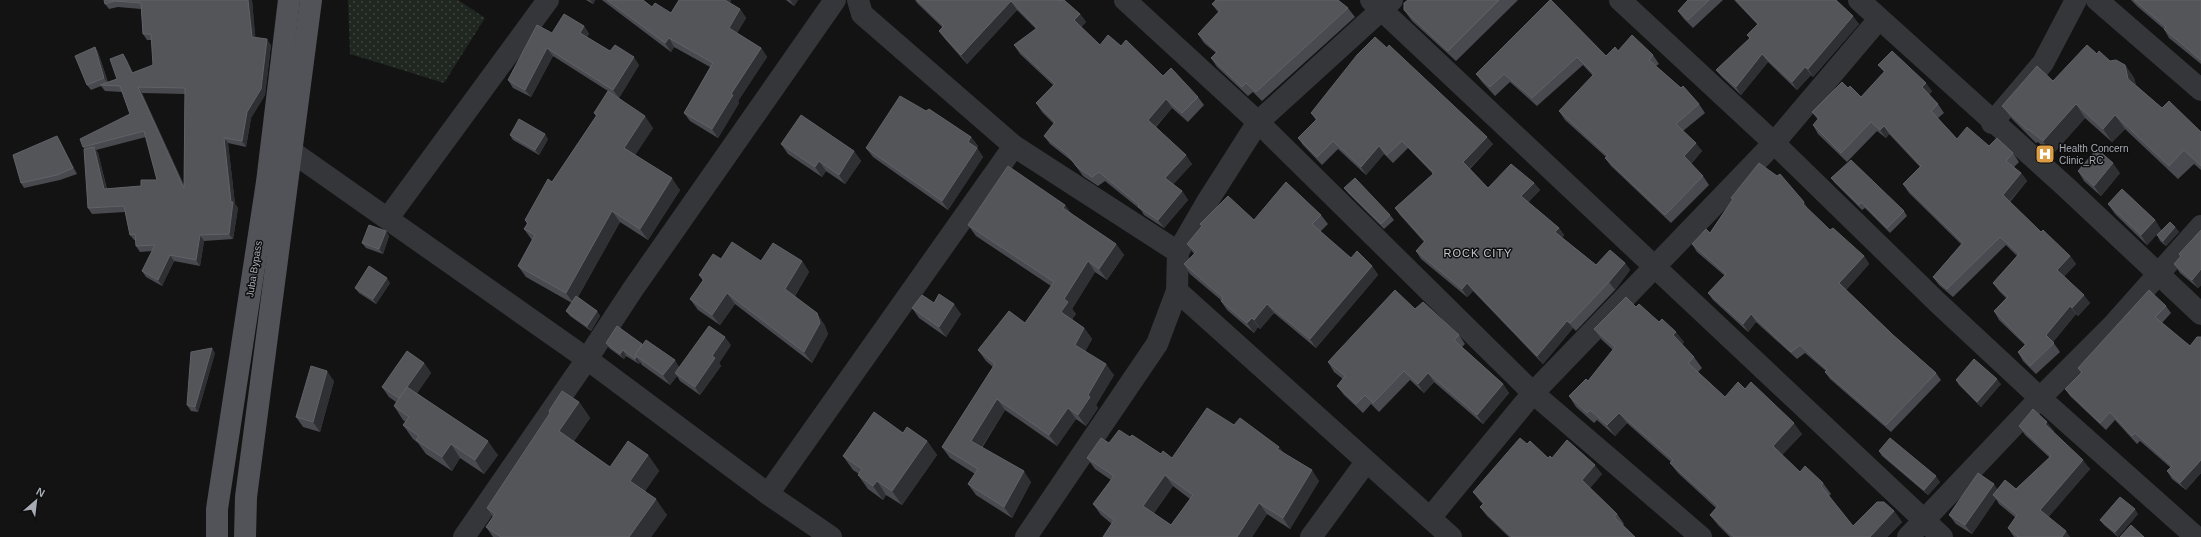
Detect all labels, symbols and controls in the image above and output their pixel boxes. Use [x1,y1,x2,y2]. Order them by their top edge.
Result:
hospital icon: Health Concern Clinic_RC [2034,143,2056,165]
place label: Health Concern Clinic_RC [2059,143,2128,166]
street label: Juba Bypass [244,240,264,298]
district label: ROCK CITY [1444,247,1512,259]
north arrow [16,481,56,521]
text: N [34,485,47,499]

